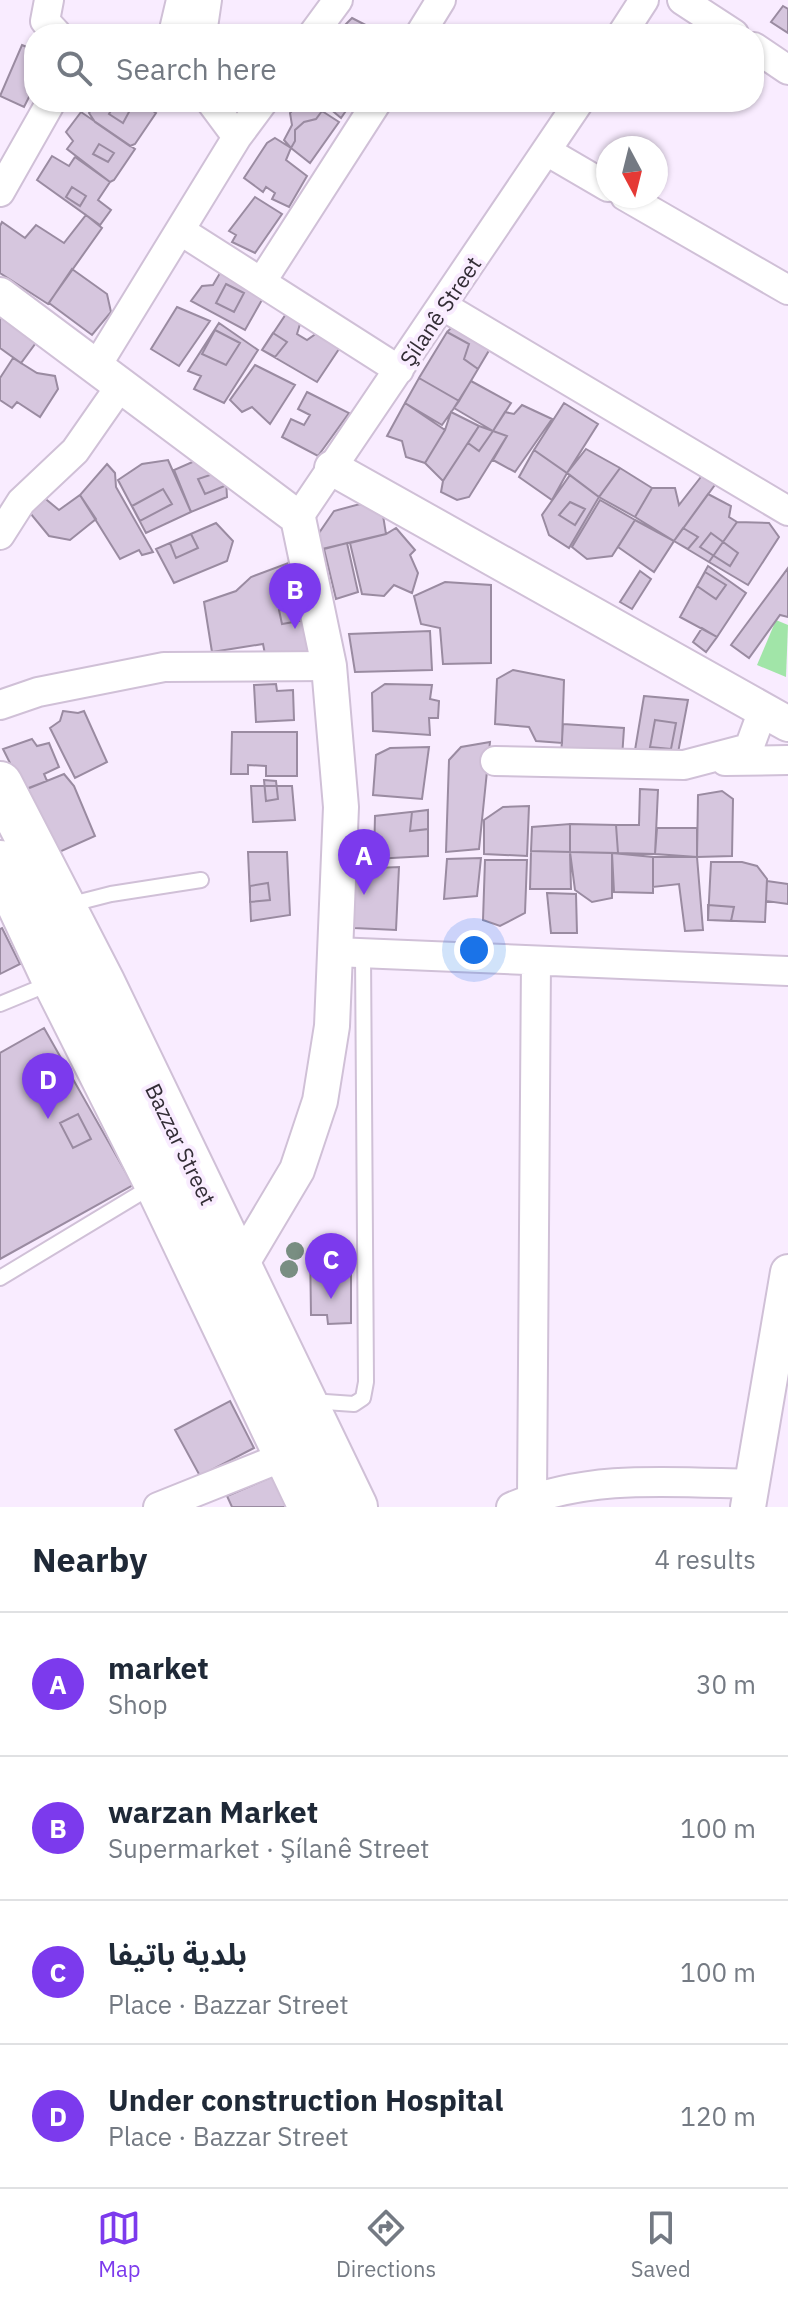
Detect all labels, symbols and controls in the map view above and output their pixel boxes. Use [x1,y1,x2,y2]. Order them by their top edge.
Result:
search box [24,24,764,112]
icon: search [52,46,96,90]
text: Search here [116,49,277,88]
north arrow [596,136,668,208]
street label: Şílanê Street [393,251,487,371]
pin: B [269,563,321,629]
pin: A [338,829,390,895]
your location [454,930,494,970]
pin: D [22,1053,74,1119]
street label: Bazzar Street [139,1078,223,1210]
pin: C [305,1233,357,1299]
text: Nearby [32,1537,147,1581]
text: 4 results [654,1542,756,1576]
text: market [108,1648,209,1687]
text: A [49,1667,67,1701]
text: 30 m [696,1667,756,1701]
text: Shop [108,1687,168,1721]
text: warzan Market [108,1792,318,1831]
text: B [49,1811,67,1845]
text: 100 m [680,1811,756,1845]
text: Supermarket · Şílanê Street [108,1831,429,1865]
text: بلدية باتيفا [108,1934,247,1973]
text: C [50,1955,66,1989]
text: 100 m [680,1955,756,1989]
text: Place · Bazzar Street [108,1987,349,2021]
text: Under construction Hospital [108,2080,503,2119]
text: D [49,2099,67,2133]
text: 120 m [680,2099,756,2133]
text: Place · Bazzar Street [108,2119,349,2153]
tab: Map [97,2206,141,2283]
tab: Directions [336,2206,436,2283]
tab: Saved [631,2206,691,2283]

